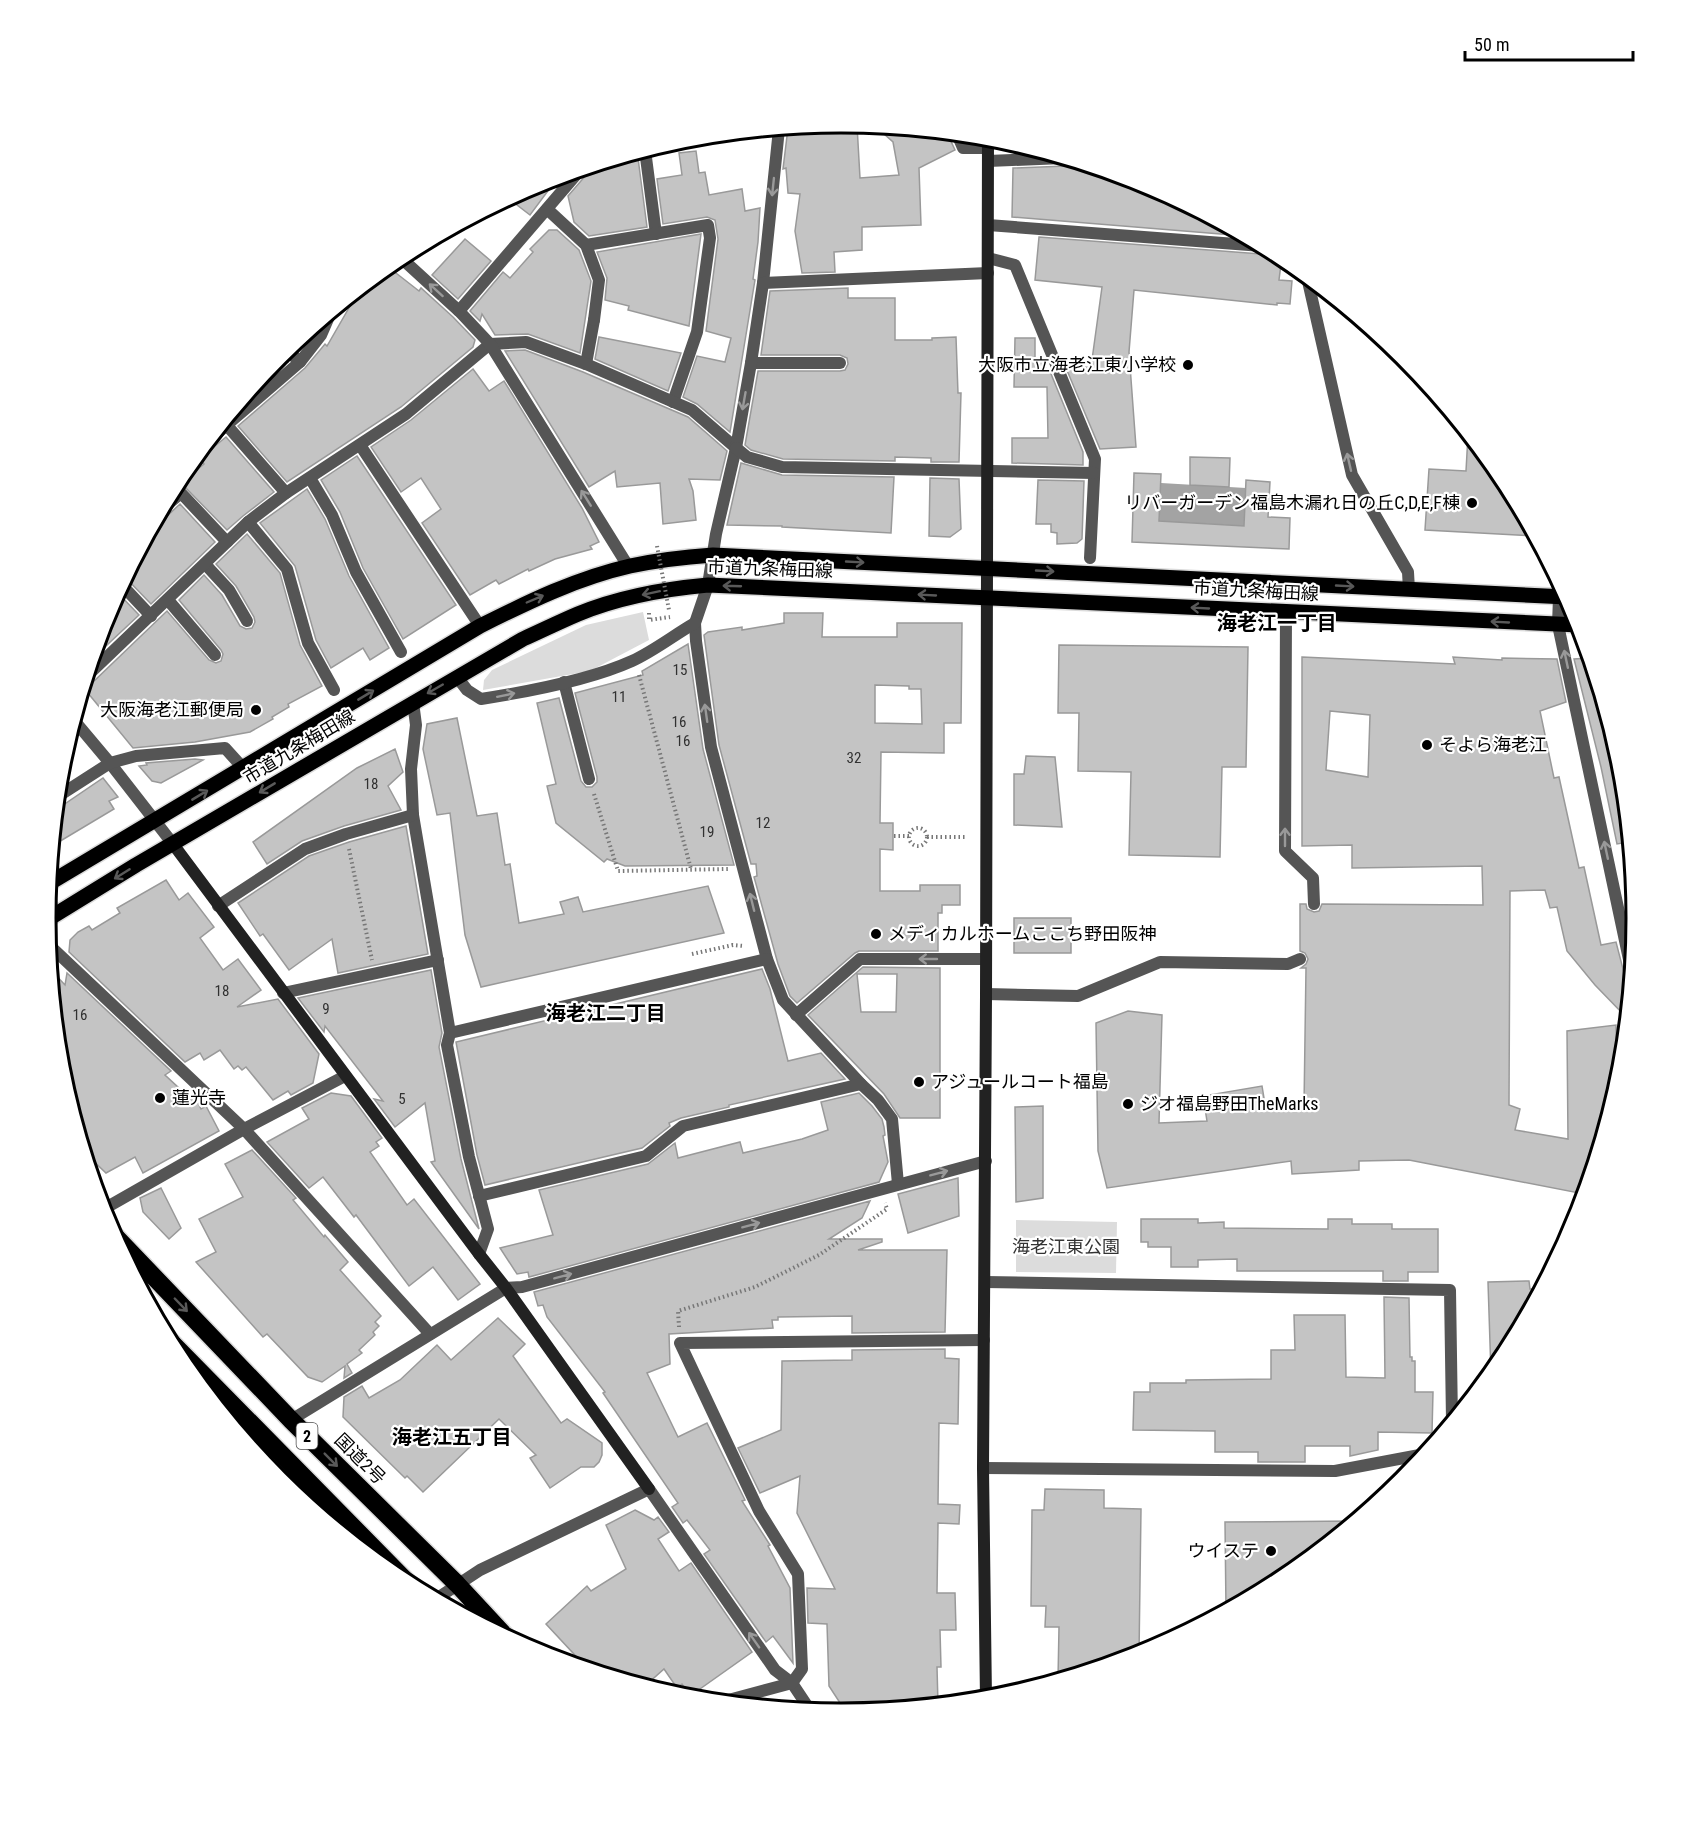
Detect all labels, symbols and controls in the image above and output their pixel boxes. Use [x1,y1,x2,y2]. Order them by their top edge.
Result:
scale bar [1465,24,1633,62]
text: 50 m [1474,34,1509,55]
one-way arrow [767,176,778,196]
one-way arrow [429,283,444,297]
place label: 大阪市立海老江東小学校 [978,354,1176,375]
marker: 大阪市立海老江東小学校 [1181,358,1195,372]
one-way arrow [738,391,749,410]
one-way arrow [1343,453,1355,472]
one-way arrow [579,489,592,506]
place label: リバーガーデン福島木漏れ日の丘C,D,E,F棟 [1124,492,1460,513]
marker: リバーガーデン福島木漏れ日の丘C,D,E,F棟 [1465,496,1479,510]
street label: 市道九条梅田線 [707,556,833,581]
one-way arrow [845,556,865,567]
one-way arrow [1035,565,1055,576]
street label: 市道九条梅田線 [1193,577,1319,604]
one-way arrow [723,581,743,592]
one-way arrow [1334,581,1354,592]
one-way arrow [641,588,661,599]
one-way arrow [917,590,937,601]
one-way arrow [525,593,544,604]
one-way arrow [1191,602,1211,613]
district label: 海老江一丁目 [1217,611,1337,635]
one-way arrow [1490,616,1510,627]
one-way arrow [1559,650,1571,669]
house number: 15 [673,661,687,679]
one-way arrow [427,684,444,696]
one-way arrow [496,688,515,700]
house number: 11 [612,688,626,706]
one-way arrow [357,689,374,701]
place label: 大阪海老江郵便局 [100,699,244,720]
marker: 大阪海老江郵便局 [249,703,263,717]
one-way arrow [701,703,712,723]
street label: 市道九条梅田線 [239,705,358,788]
house number: 16 [672,713,686,731]
house number: 16 [676,732,690,750]
place label: そよら海老江 [1439,734,1547,755]
marker: そよら海老江 [1420,738,1434,752]
house number: 32 [847,749,861,767]
house number: 18 [364,775,378,793]
one-way arrow [259,783,276,795]
one-way arrow [191,789,208,801]
house number: 12 [756,814,770,832]
house number: 19 [700,823,714,841]
one-way arrow [1279,827,1291,847]
one-way arrow [1600,841,1611,860]
one-way arrow [114,868,131,880]
one-way arrow [745,893,757,912]
place label: メディカルホームここち野田阪神 [888,923,1156,944]
marker: メディカルホームここち野田阪神 [869,927,883,941]
one-way arrow [918,953,938,965]
house number: 18 [215,982,229,1000]
house number: 9 [322,1000,330,1018]
district label: 海老江二丁目 [546,1001,666,1025]
house number: 16 [73,1006,87,1024]
place label: アジュールコート福島 [931,1071,1109,1092]
marker: アジュールコート福島 [912,1075,926,1089]
place label: 蓮光寺 [172,1087,226,1108]
house number: 5 [398,1090,406,1108]
marker: 蓮光寺 [153,1091,167,1105]
place label: ジオ福島野田TheMarks [1140,1093,1319,1114]
marker: ジオ福島野田TheMarks [1121,1097,1135,1111]
one-way arrow [930,1167,949,1179]
one-way arrow [742,1219,761,1230]
park label: 海老江東公園 [1012,1236,1120,1257]
one-way arrow [553,1270,572,1281]
one-way arrow [173,1297,188,1312]
road number: 2 [296,1423,318,1449]
district label: 海老江五丁目 [392,1425,512,1449]
street label: 国道2号 [331,1429,390,1488]
one-way arrow [324,1452,339,1467]
place label: ウイステ [1188,1540,1259,1561]
marker: ウイステ [1264,1544,1278,1558]
one-way arrow [748,1632,760,1648]

